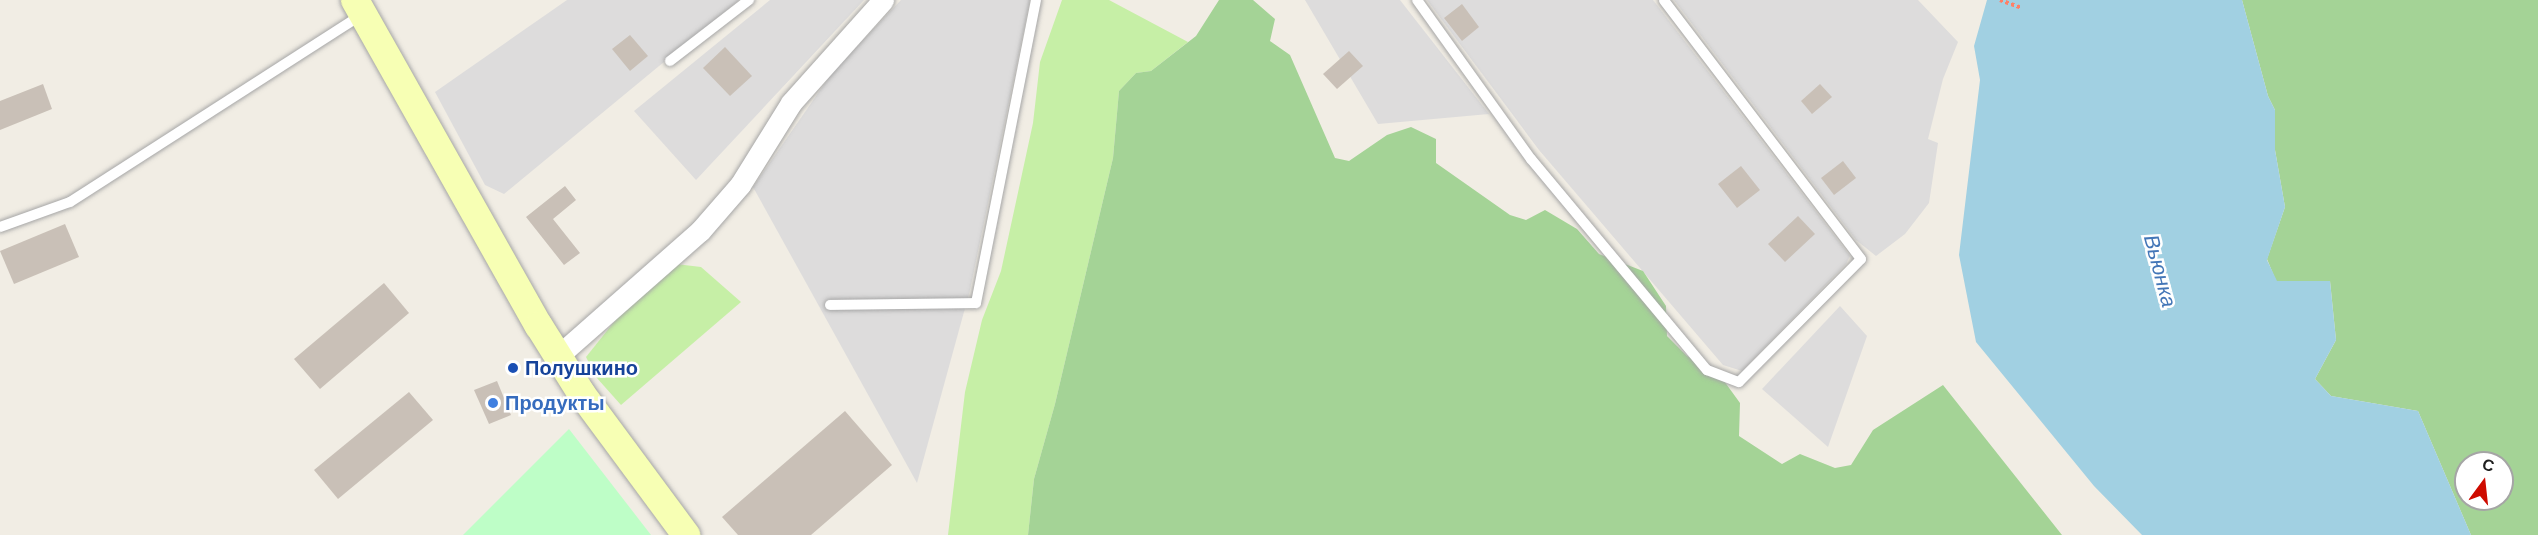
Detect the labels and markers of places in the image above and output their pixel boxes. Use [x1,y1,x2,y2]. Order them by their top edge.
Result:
place label: Полушкино [525,356,638,380]
marker: Полушкино [506,361,520,375]
place label: Продукты [505,391,604,415]
marker: Продукты [486,396,500,410]

